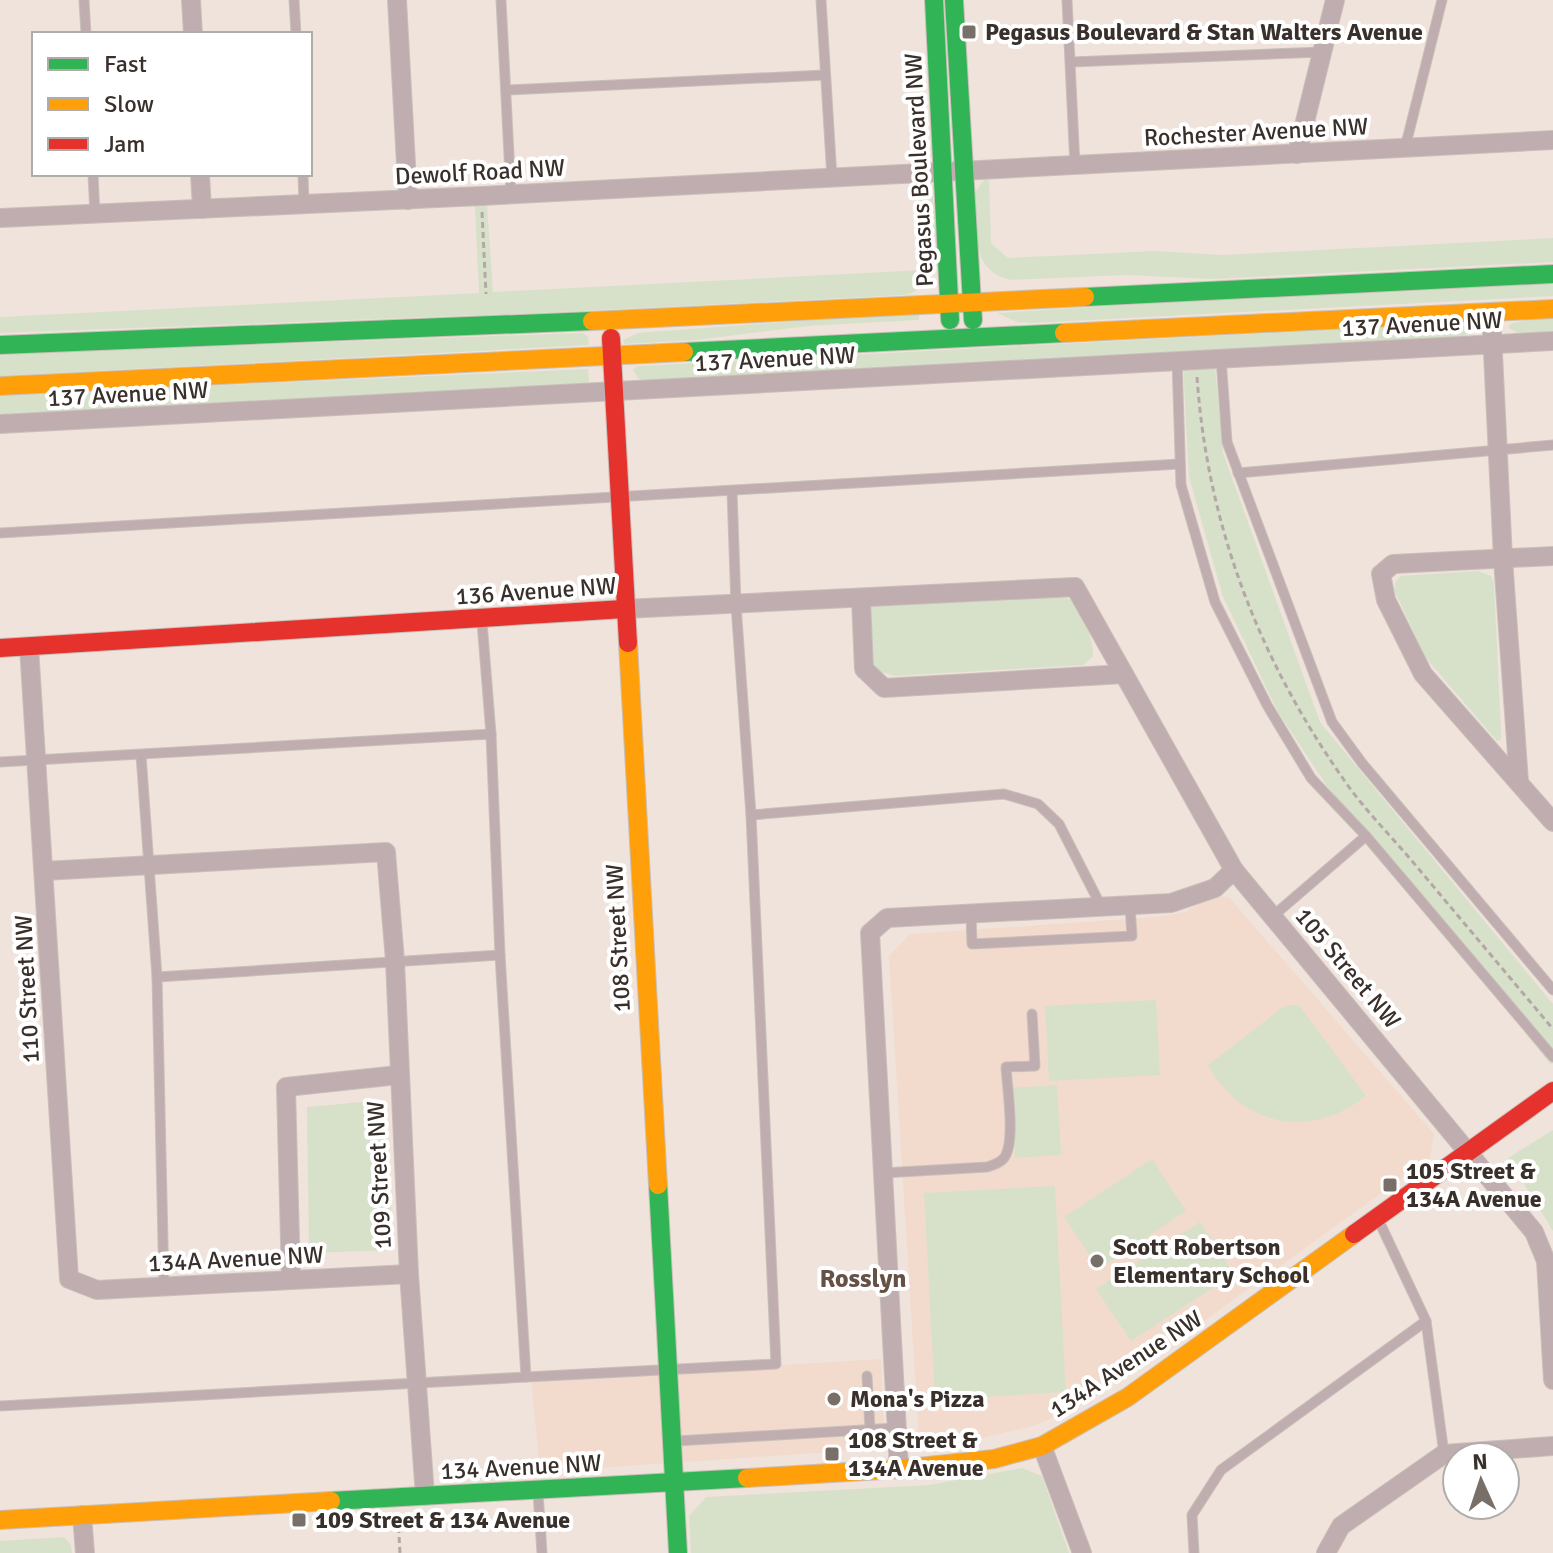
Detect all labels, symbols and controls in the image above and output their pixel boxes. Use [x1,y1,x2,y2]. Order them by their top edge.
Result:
place label: Pegasus Boulevard & Stan Walters Avenue [985,17,1423,47]
marker: Pegasus Boulevard & Stan Walters Avenue [960,23,978,41]
legend [32,32,312,176]
text: Fast [104,49,147,79]
street label: Pegasus Boulevard NW [898,52,940,288]
text: Slow [104,89,154,119]
street label: Rochester Avenue NW [1143,111,1369,153]
text: Jam [104,129,145,159]
street label: Dewolf Road NW [394,153,566,191]
street label: 137 Avenue NW [1341,305,1503,343]
street label: 137 Avenue NW [694,340,856,378]
street label: 137 Avenue NW [47,375,209,413]
street label: 136 Avenue NW [455,570,617,612]
street label: 108 Street NW [599,863,637,1013]
street label: 105 Street NW [1289,901,1407,1035]
street label: 110 Street NW [8,914,46,1064]
street label: 109 Street NW [360,1100,398,1250]
place label: 105 Street & 134A Avenue [1406,1156,1542,1214]
marker: 105 Street & 134A Avenue [1381,1176,1399,1194]
place label: Scott Robertson Elementary School [1113,1232,1310,1290]
street label: 134A Avenue NW [147,1239,325,1279]
marker: Scott Robertson Elementary School [1088,1252,1106,1270]
district label: Rosslyn [819,1263,907,1295]
street label: 134A Avenue NW [1044,1304,1208,1424]
place label: Mona's Pizza [850,1384,985,1414]
marker: Mona's Pizza [825,1390,843,1408]
place label: 108 Street & 134A Avenue [848,1425,984,1483]
north arrow [1441,1441,1521,1521]
marker: 108 Street & 134A Avenue [823,1445,841,1463]
street label: 134 Avenue NW [440,1448,602,1486]
text: N [1472,1448,1488,1475]
place label: 109 Street & 134 Avenue [315,1505,570,1535]
marker: 109 Street & 134 Avenue [290,1511,308,1529]

